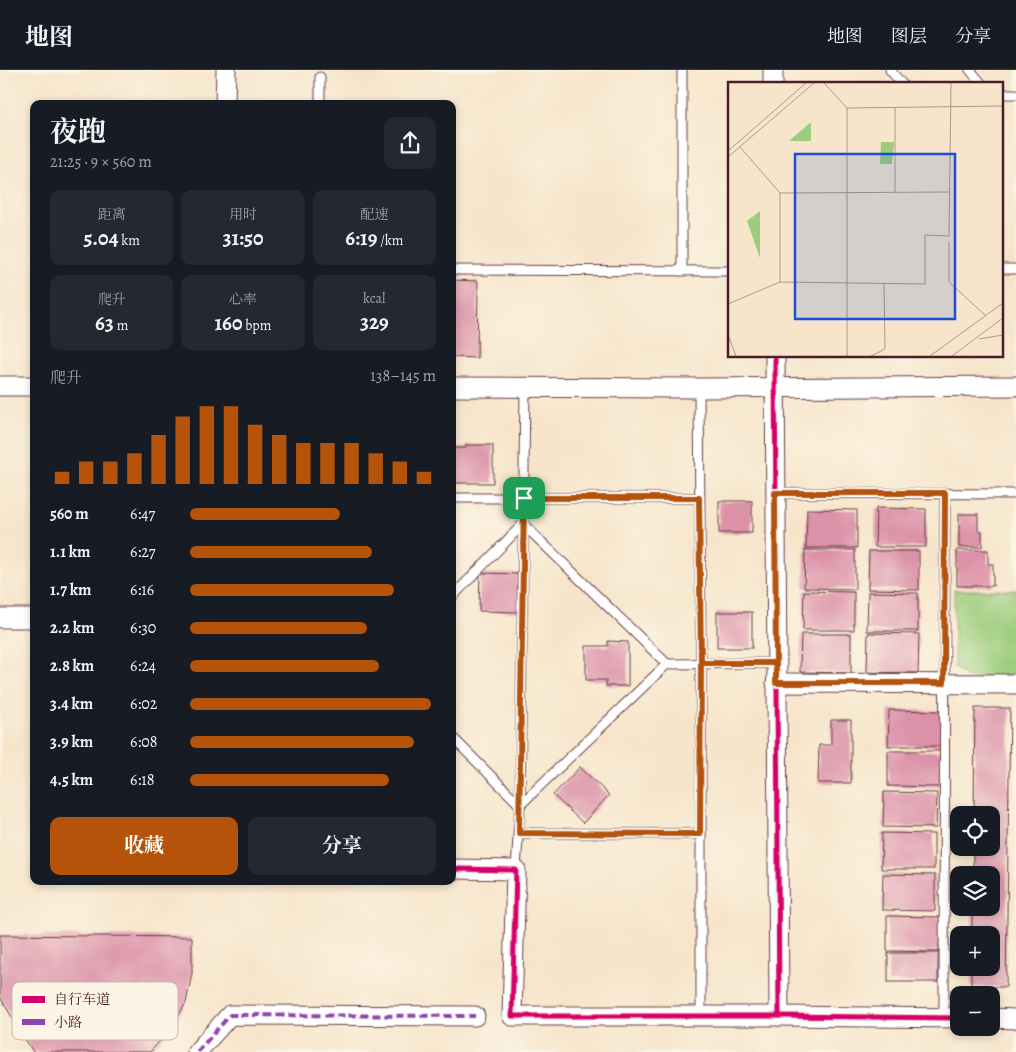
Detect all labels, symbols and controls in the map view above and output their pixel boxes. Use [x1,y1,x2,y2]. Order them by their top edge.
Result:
text: 地图 [25,21,73,53]
text: 地图 [827,24,863,48]
text: 图层 [891,24,927,48]
text: 分享 [955,24,991,48]
inset map [728,82,1004,358]
text: 夜跑 [50,113,106,151]
button: share [384,117,436,169]
text: 21:25 · 9 × 560 m [50,151,152,173]
text: 距离 [98,205,126,224]
text: 用时 [229,205,257,224]
text: 配速 [360,205,388,224]
text: 5.04 [83,224,119,252]
text: 31:50 [222,224,264,252]
text: 6:19 [345,224,377,252]
text: km [119,231,140,250]
text: /km [377,231,403,250]
text: kcal [363,289,386,308]
text: 爬升 [98,290,126,309]
text: 心率 [229,290,257,309]
text: 329 [360,308,389,336]
text: 63 [95,309,114,337]
text: 160 [215,309,242,337]
text: m [114,316,128,335]
text: bpm [242,316,271,335]
text: 138–145 m [370,365,436,387]
text: 爬升 [50,367,82,389]
pin [503,477,545,519]
icon: arrive [510,484,538,512]
text: 560 m [50,503,89,525]
text: 6:47 [130,503,155,525]
text: 1.1 km [50,541,90,563]
text: 6:27 [130,541,156,563]
text: 1.7 km [50,579,91,601]
text: 6:16 [130,579,154,601]
text: 2.2 km [50,617,94,639]
text: 6:30 [130,617,156,639]
text: 2.8 km [50,655,94,677]
text: 6:24 [130,655,156,677]
text: 3.4 km [50,693,93,715]
text: 6:02 [130,693,157,715]
text: 3.9 km [50,731,93,753]
text: 6:08 [130,731,158,753]
text: 4.5 km [50,769,93,791]
text: 6:18 [130,769,154,791]
map controls [950,806,1000,1036]
button: locate [950,806,1000,856]
button: 收藏 [50,817,238,875]
button: 分享 [248,817,436,875]
button: layers [950,866,1000,916]
button: + [950,926,1000,976]
legend [12,982,178,1040]
button: − [950,986,1000,1036]
text: 自行车道 [54,990,110,1009]
text: 小路 [54,1013,82,1032]

